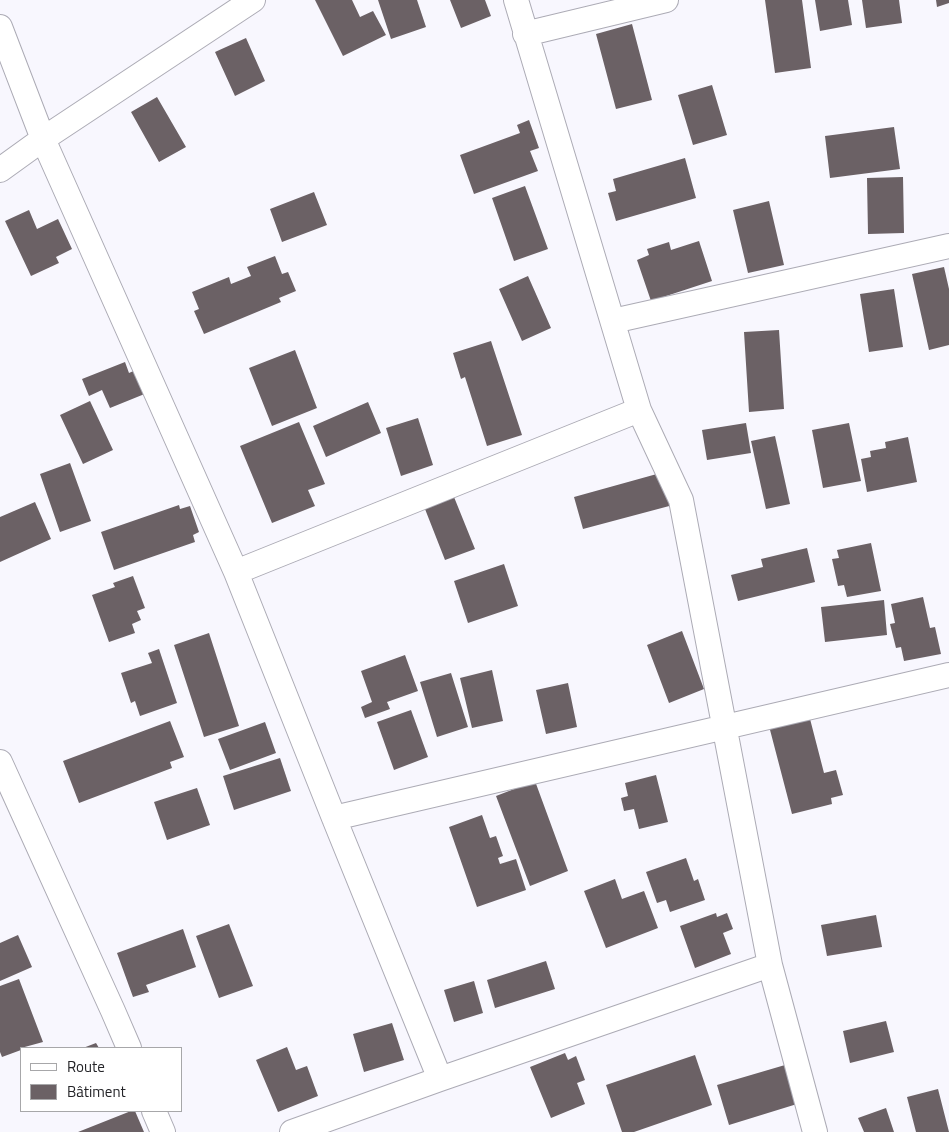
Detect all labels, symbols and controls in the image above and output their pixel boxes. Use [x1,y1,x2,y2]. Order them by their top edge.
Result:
legend [20,1047,182,1112]
text: Route [67,1055,105,1078]
text: Bâtiment [67,1080,126,1103]

